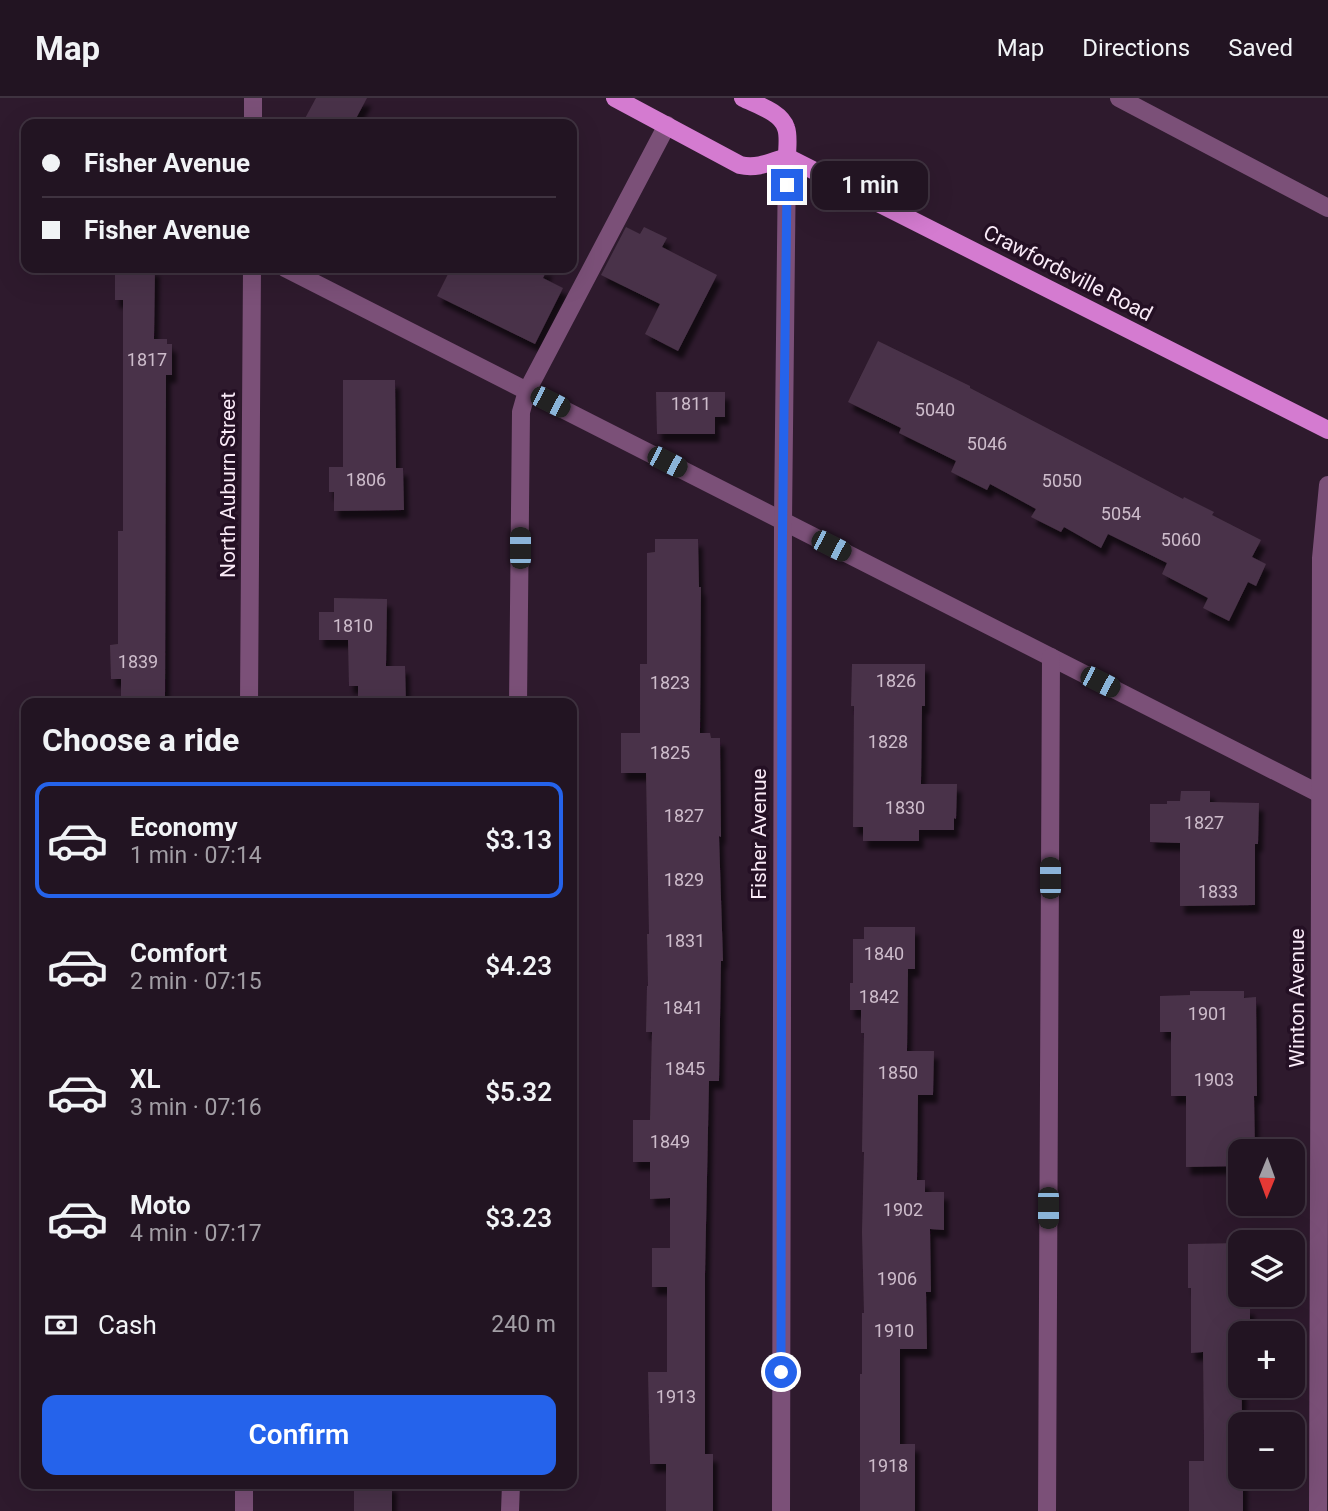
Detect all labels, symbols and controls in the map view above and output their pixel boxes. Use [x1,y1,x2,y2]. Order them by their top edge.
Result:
text: Map [35,29,100,68]
text: Map [997,34,1044,62]
text: Directions [1082,34,1190,62]
text: Saved [1228,34,1293,62]
text: Fisher Avenue [84,148,250,178]
callout: 1 min [812,160,927,210]
route end [771,169,803,201]
text: 1 min [841,172,899,199]
text: Fisher Avenue [84,215,250,245]
street label: Crawfordsville Road [979,220,1157,326]
house number: 1817 [127,349,167,370]
car [527,383,574,421]
street label: North Auburn Street [216,392,240,578]
house number: 1811 [671,393,711,414]
house number: 5040 [915,399,955,420]
house number: 5046 [967,433,1007,454]
car [644,443,691,481]
house number: 1806 [346,469,386,490]
house number: 5050 [1042,470,1082,491]
house number: 5054 [1101,503,1141,524]
car [510,527,531,569]
car [808,527,855,565]
house number: 5060 [1161,529,1201,550]
house number: 1810 [333,615,373,636]
house number: 1839 [118,651,158,672]
car [1077,663,1124,701]
house number: 1826 [876,670,916,691]
house number: 1823 [650,672,690,693]
text: Choose a ride [42,721,239,759]
house number: 1828 [868,731,908,752]
house number: 1825 [650,742,690,763]
street label: Fisher Avenue [747,768,771,900]
house number: 1830 [885,797,925,818]
house number: 1827 [664,805,704,826]
icon: car [46,809,109,872]
text: Economy [130,812,237,842]
house number: 1827 [1184,812,1224,833]
text: $3.13 [485,825,552,855]
text: 1 min · 07:14 [130,842,262,869]
car [1040,857,1061,899]
house number: 1829 [664,869,704,890]
house number: 1833 [1198,881,1238,902]
street label: Winton Avenue [1285,928,1309,1068]
house number: 1831 [665,930,705,951]
icon: car [46,935,109,998]
text: Comfort [130,938,227,968]
house number: 1840 [864,943,904,964]
text: $4.23 [485,951,552,981]
text: 2 min · 07:15 [130,968,262,995]
house number: 1842 [859,986,899,1007]
house number: 1841 [663,997,703,1018]
house number: 1901 [1188,1003,1228,1024]
house number: 1845 [665,1058,705,1079]
icon: car [46,1061,109,1124]
house number: 1850 [878,1062,918,1083]
text: XL [130,1064,161,1094]
house number: 1903 [1194,1069,1234,1090]
text: $5.32 [485,1077,552,1107]
text: 3 min · 07:16 [130,1094,262,1121]
house number: 1849 [650,1131,690,1152]
north arrow [1228,1139,1306,1216]
map controls [1228,1139,1305,1489]
icon: car [46,1187,109,1250]
car [1038,1187,1059,1229]
text: Moto [130,1190,191,1220]
house number: 1902 [883,1199,923,1220]
text: $3.23 [485,1203,552,1233]
text: 4 min · 07:17 [130,1220,262,1247]
button: layers [1228,1230,1305,1307]
house number: 1906 [877,1268,917,1289]
icon: cash [42,1306,80,1344]
text: Cash [98,1310,157,1340]
text: 240 m [491,1311,556,1338]
house number: 1910 [874,1320,914,1341]
button: + [1228,1321,1305,1398]
route start [765,1356,797,1388]
house number: 1913 [656,1386,696,1407]
button: Confirm [42,1395,556,1475]
button: − [1228,1412,1305,1489]
house number: 1918 [868,1455,908,1476]

